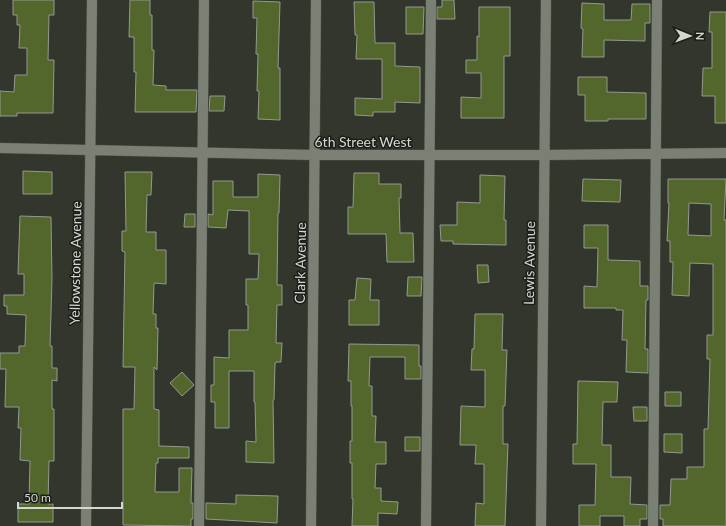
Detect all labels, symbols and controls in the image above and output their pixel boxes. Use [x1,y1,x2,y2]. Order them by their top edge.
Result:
north arrow [670,16,710,56]
text: N [694,32,707,41]
street label: 6th Street West [315,133,411,150]
street label: Yellowstone Avenue [65,201,85,325]
street label: Lewis Avenue [520,221,538,305]
street label: Clark Avenue [291,222,309,304]
scale bar [18,484,122,510]
text: 50 m [24,490,51,505]

